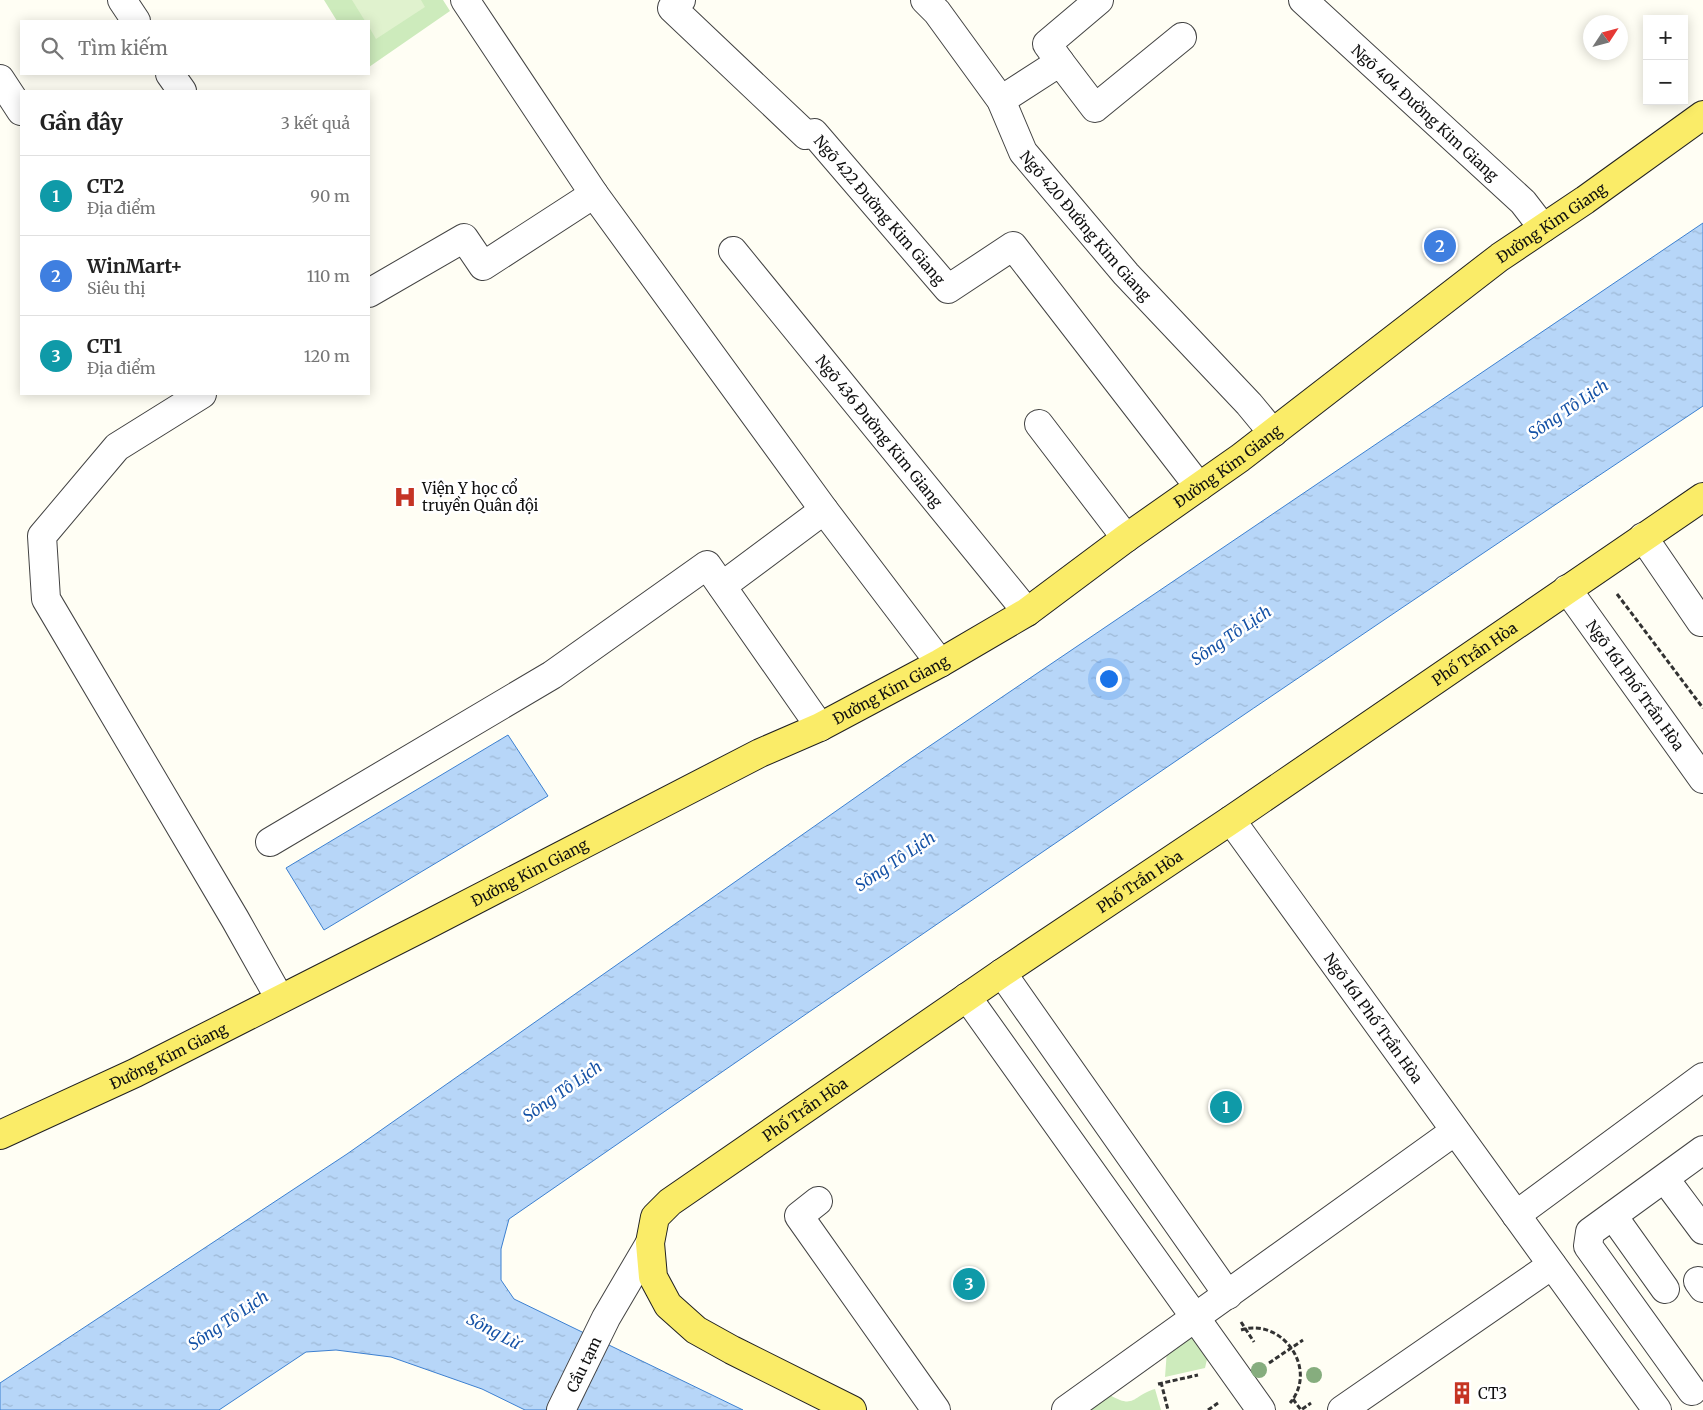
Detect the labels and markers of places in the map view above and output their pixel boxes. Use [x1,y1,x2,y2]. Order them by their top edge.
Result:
pin: 2 [1424,227,1456,265]
place label: Viện Y học cổ truyền Quân đội [421,478,539,515]
hospital icon: Viện Y học cổ truyền Quân đội [392,484,418,510]
pin: 1 [1210,1088,1242,1126]
pin: 3 [953,1265,985,1303]
building icon: CT3 [1449,1380,1475,1406]
place label: CT3 [1478,1384,1507,1403]

